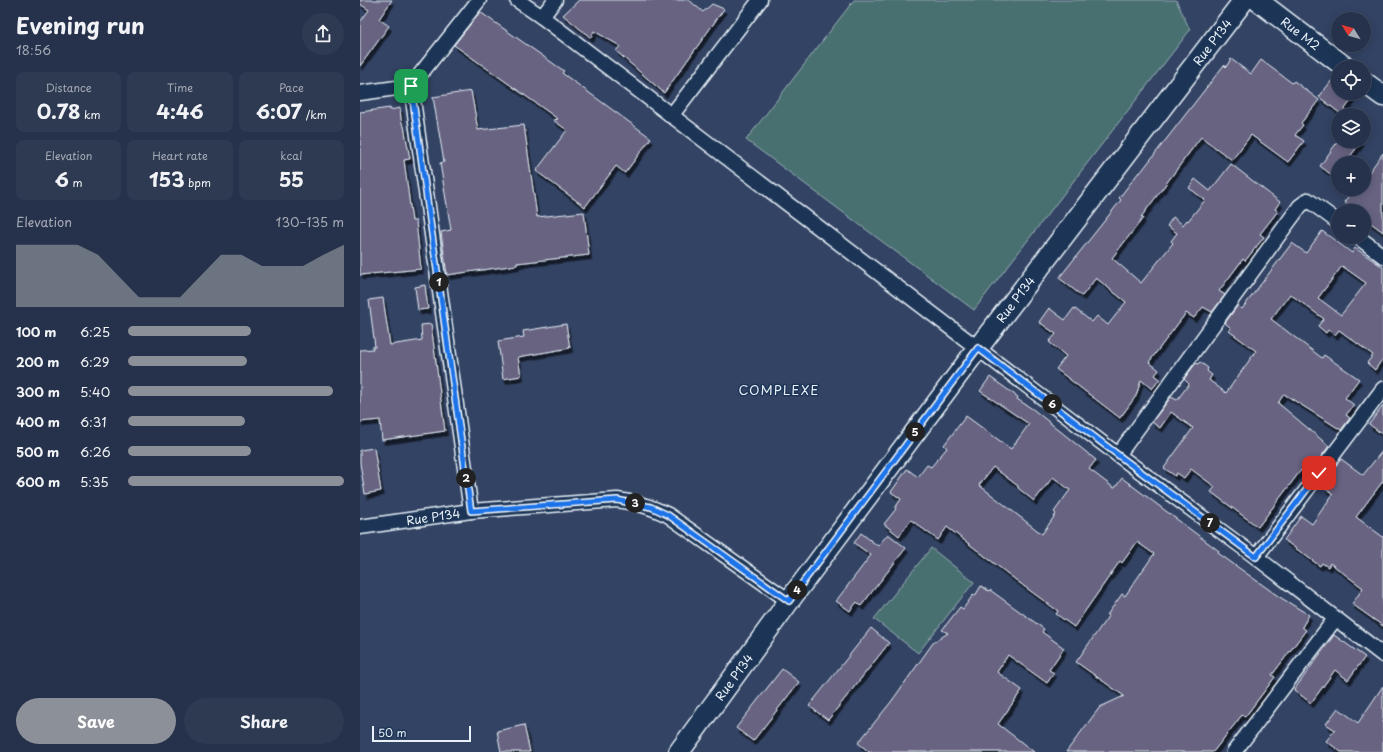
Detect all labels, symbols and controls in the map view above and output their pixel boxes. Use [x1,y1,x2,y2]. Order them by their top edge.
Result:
text: Evening run [16,8,145,41]
street label: Rue M2 [1277,12,1324,54]
north arrow [1331,12,1371,52]
map controls [1331,12,1371,244]
button: share [302,13,344,55]
street label: Rue P134 [1188,15,1236,69]
text: 18:56 [16,40,51,59]
button: locate [1331,60,1371,100]
pin [394,69,428,103]
icon: arrive [400,75,422,97]
text: Distance [46,79,92,96]
text: Time [167,79,193,96]
text: Pace [279,79,304,96]
text: 0.78 [37,96,80,126]
text: 4:46 [156,96,204,126]
text: 6:07 [256,96,302,126]
text: km [80,106,101,123]
text: /km [302,106,327,123]
button: layers [1331,108,1371,148]
text: Elevation [45,147,92,164]
text: Heart rate [152,147,208,164]
text: kcal [280,147,302,164]
button: + [1331,156,1371,196]
text: 6 [55,164,69,194]
text: 153 [149,164,185,194]
text: 55 [279,164,304,194]
text: m [69,174,83,191]
text: bpm [185,174,211,191]
button: − [1331,204,1371,244]
text: Elevation [16,212,72,231]
text: 130–135 m [276,212,344,231]
pin: 1 [429,272,449,292]
street label: Rue P134 [992,272,1039,326]
text: 1 [436,273,442,290]
text: 100 m [16,322,57,341]
text: 6:25 [80,322,110,341]
text: 200 m [16,352,60,371]
text: 6:29 [80,352,109,371]
district label: COMPLEXE [739,380,819,399]
text: 300 m [16,382,60,401]
text: 5:40 [80,382,110,401]
pin: 6 [1042,394,1062,414]
text: 6 [1048,395,1056,412]
text: 400 m [16,412,60,431]
text: 6:31 [80,412,106,431]
pin: 5 [905,422,925,442]
text: 5 [911,423,919,440]
text: 500 m [16,442,59,461]
text: 6:26 [80,442,111,461]
pin [1302,456,1336,490]
icon: check [1308,462,1330,484]
pin: 2 [456,468,476,488]
text: 2 [462,469,470,486]
text: 600 m [16,472,60,491]
text: 5:35 [80,472,109,491]
pin: 3 [625,493,645,513]
text: 3 [631,494,639,511]
street label: Rue P134 [405,504,461,529]
pin: 7 [1200,513,1220,533]
text: 7 [1207,514,1213,531]
pin: 4 [787,580,807,600]
text: 4 [793,581,801,598]
street label: Rue P134 [710,650,757,704]
button: Save [16,698,176,744]
button: Share [184,698,344,744]
scale bar [372,724,471,743]
text: 50 m [378,724,407,741]

